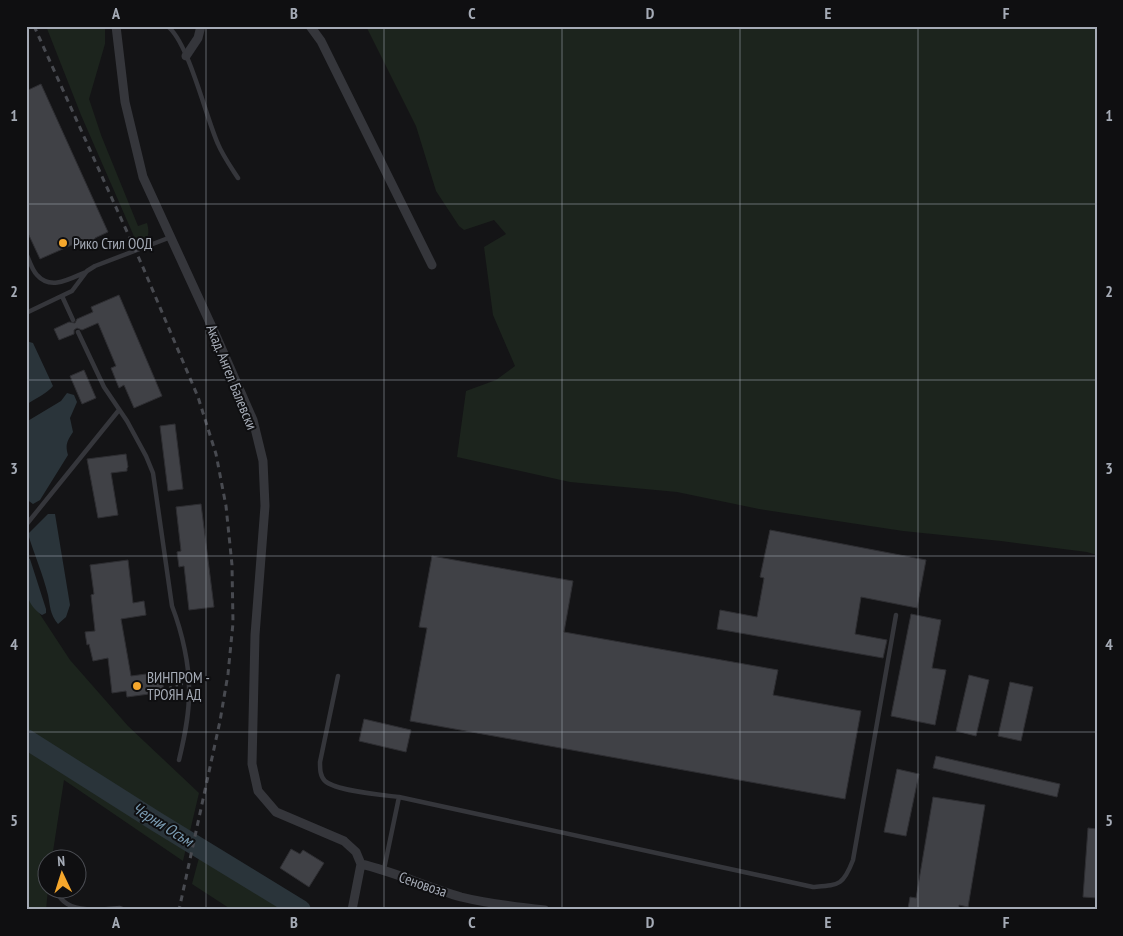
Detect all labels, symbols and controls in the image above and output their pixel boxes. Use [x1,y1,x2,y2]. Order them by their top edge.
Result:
text: A [111,3,121,23]
text: B [290,3,298,23]
text: C [468,3,476,23]
text: D [646,3,655,23]
text: E [825,3,832,23]
text: F [1003,3,1010,23]
text: 1 [10,105,18,125]
text: 1 [1105,105,1113,125]
place label: Рико Стил ООД [73,234,152,253]
marker: Рико Стил ООД [57,237,69,249]
text: 2 [10,281,18,301]
text: 2 [1105,281,1113,301]
street label: Акад. Ангел Балевски [202,322,262,432]
text: 3 [10,458,18,478]
text: 3 [1105,458,1113,478]
text: 4 [10,634,18,654]
text: 4 [1105,634,1113,654]
place label: ВИНПРОМ - ТРОЯН АД [147,668,210,704]
marker: ВИНПРОМ - ТРОЯН АД [131,680,143,692]
water label: Черни Осъм [129,798,198,851]
text: 5 [10,810,18,830]
text: 5 [1105,810,1113,830]
north arrow [38,848,88,898]
text: N [57,852,65,870]
street label: Сеновоза [397,867,449,901]
text: A [111,912,121,932]
text: B [290,912,298,932]
text: C [468,912,476,932]
text: D [646,912,655,932]
text: E [825,912,832,932]
text: F [1003,912,1010,932]

